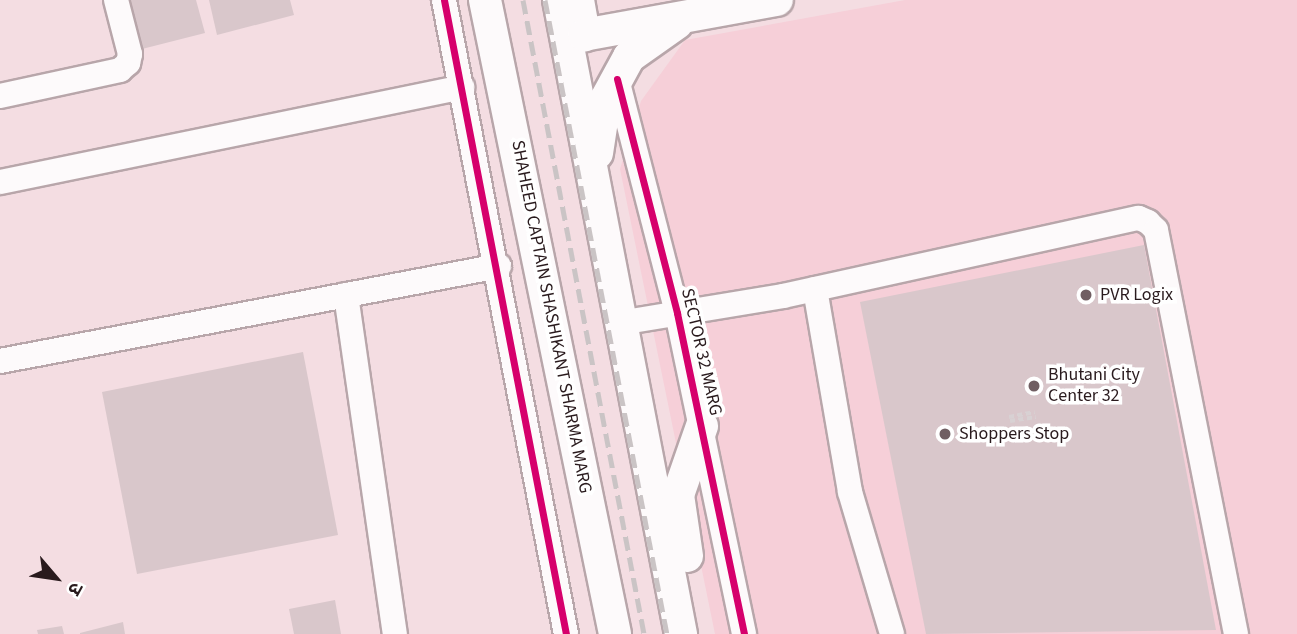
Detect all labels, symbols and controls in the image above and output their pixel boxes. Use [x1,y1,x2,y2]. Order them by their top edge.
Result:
street label: SHAHEED CAPTAIN SHASHIKANT SHARMA MARG [506,139,596,495]
place label: PVR Logix [1100,284,1173,306]
street label: SECTOR 32 MARG [676,286,726,418]
marker: PVR Logix [1078,287,1094,303]
place label: Bhutani City Center 32 [1048,365,1140,408]
marker: Bhutani City Center 32 [1026,378,1042,394]
place label: Shoppers Stop [959,423,1069,445]
marker: Shoppers Stop [937,426,953,442]
north arrow [21,543,91,613]
text: उ [60,577,89,600]

